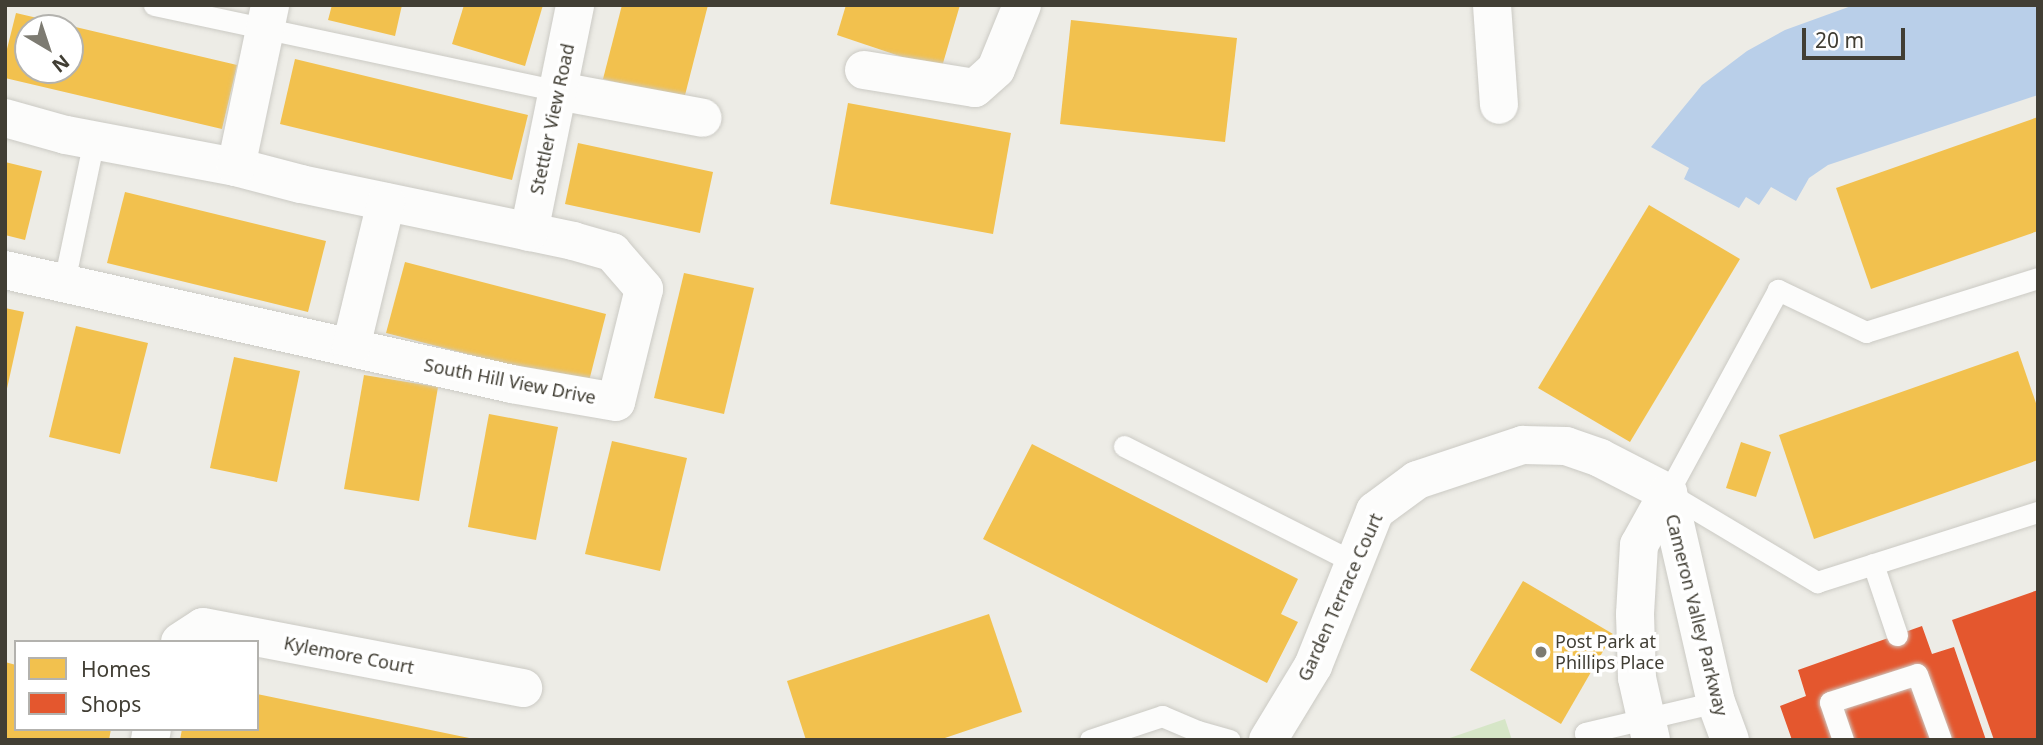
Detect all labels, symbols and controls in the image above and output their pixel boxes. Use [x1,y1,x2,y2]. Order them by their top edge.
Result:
north arrow [14,14,84,84]
scale bar [1805,14,1908,58]
text: 20 m [1815,26,1864,54]
street label: Stettler View Road [525,42,579,196]
text: N [47,49,75,79]
street label: South Hill View Drive [422,354,598,408]
street label: Garden Terrace Court [1293,510,1387,684]
street label: Cameron Valley Parkway [1661,512,1733,718]
place label: Post Park at Phillips Place [1555,631,1664,674]
street label: Kylemore Court [282,632,416,678]
legend [14,640,259,731]
marker: Post Park at Phillips Place [1533,644,1549,660]
text: Homes [81,655,151,683]
text: Shops [81,690,141,718]

